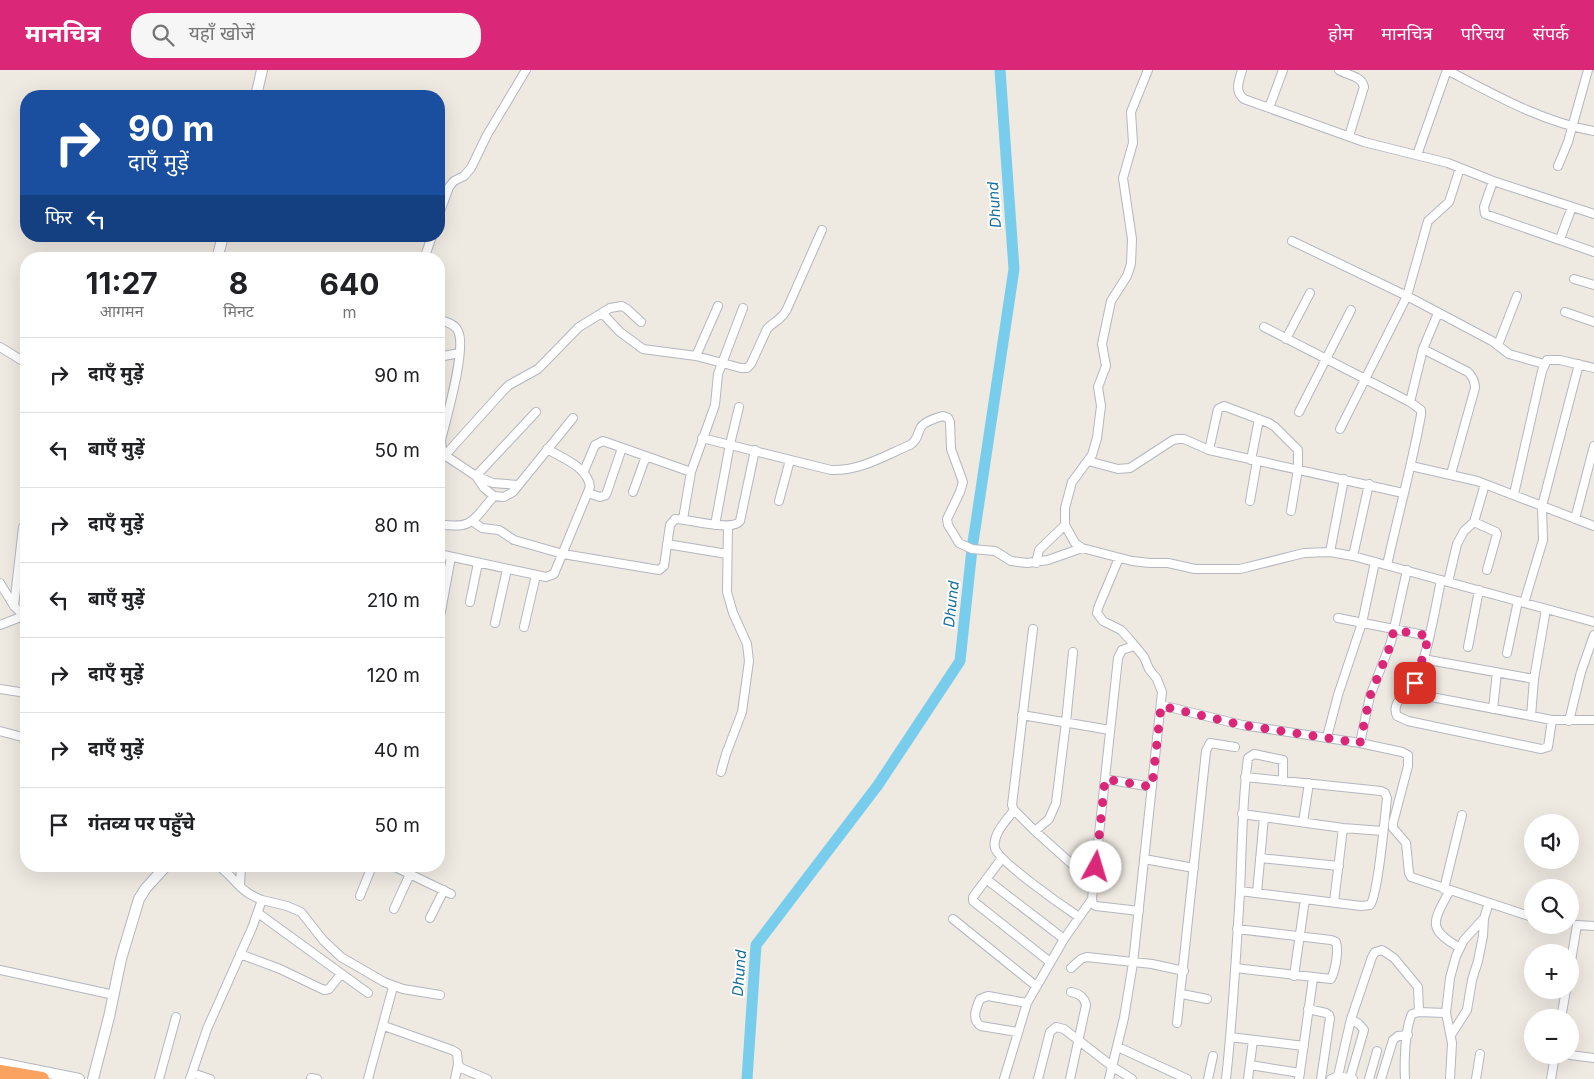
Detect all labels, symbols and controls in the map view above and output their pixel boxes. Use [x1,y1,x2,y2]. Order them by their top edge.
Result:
search box [131,13,481,58]
text: मानचित्र [25,19,101,48]
icon: search [149,21,177,49]
text: यहाँ खोजें [189,22,255,45]
text: होम [1328,23,1353,44]
text: मानचित्र [1381,23,1433,44]
text: परिचय [1461,23,1505,44]
text: संपर्क [1533,23,1569,44]
text: 90 m [128,107,215,149]
icon: right [45,110,110,175]
text: दाएँ मुड़ें [128,149,189,175]
water label: Dhund [983,180,1005,229]
icon: left [82,205,110,233]
text: फिर [45,206,72,229]
text: 11:27 [86,265,158,301]
text: 8 [229,265,248,301]
text: 640 [319,266,379,302]
text: आगमन [100,301,144,321]
text: मिनट [223,301,254,321]
text: m [342,302,356,322]
icon: right [45,361,73,389]
text: दाएँ मुड़ें [88,362,144,385]
text: 90 m [374,364,420,387]
icon: left [45,436,73,464]
text: बाएँ मुड़ें [88,437,145,460]
text: 50 m [374,439,420,462]
icon: right [45,511,73,539]
text: दाएँ मुड़ें [88,512,144,535]
text: 80 m [374,514,420,537]
water label: Dhund [939,579,963,628]
icon: left [45,586,73,614]
text: बाएँ मुड़ें [88,587,145,610]
text: 210 m [367,589,420,612]
icon: right [45,661,73,689]
text: दाएँ मुड़ें [88,662,144,685]
pin [1394,662,1436,704]
text: 120 m [367,664,420,687]
icon: arrive [1401,669,1429,697]
icon: right [45,736,73,764]
text: दाएँ मुड़ें [88,737,144,760]
text: 40 m [374,739,420,762]
icon: arrive [45,811,73,839]
text: गंतव्य पर पहुँचे [88,812,195,835]
text: 50 m [374,814,420,837]
map controls [1524,814,1579,1064]
button: sound [1524,814,1579,869]
position arrow [1069,840,1121,892]
button: search [1524,879,1579,934]
button: + [1524,944,1579,999]
water label: Dhund [728,948,750,997]
button: − [1524,1009,1579,1064]

